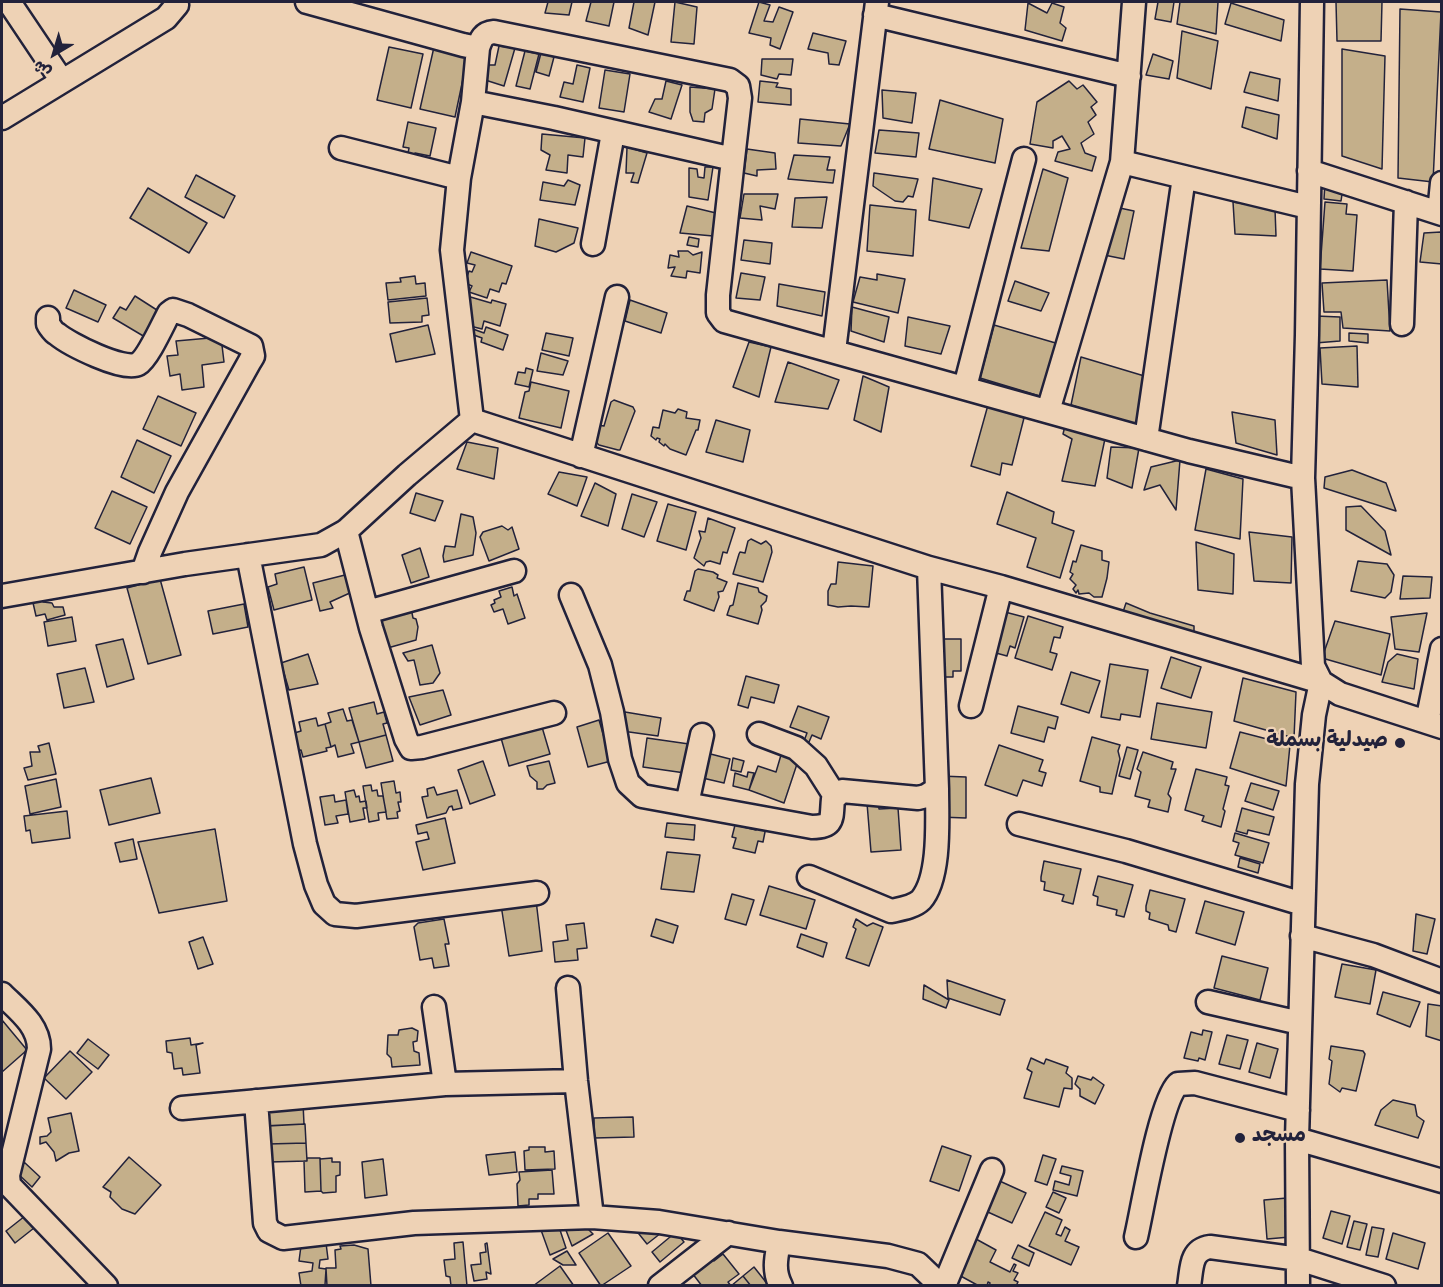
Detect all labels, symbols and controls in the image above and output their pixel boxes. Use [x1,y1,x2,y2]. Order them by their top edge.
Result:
north arrow [24,24,84,84]
text: ش [29,53,57,83]
place label: صيدلية بسملة [1266,730,1388,756]
marker: صيدلية بسملة [1393,736,1407,750]
place label: مسجد [1252,1125,1306,1151]
marker: مسجد [1233,1131,1247,1145]

